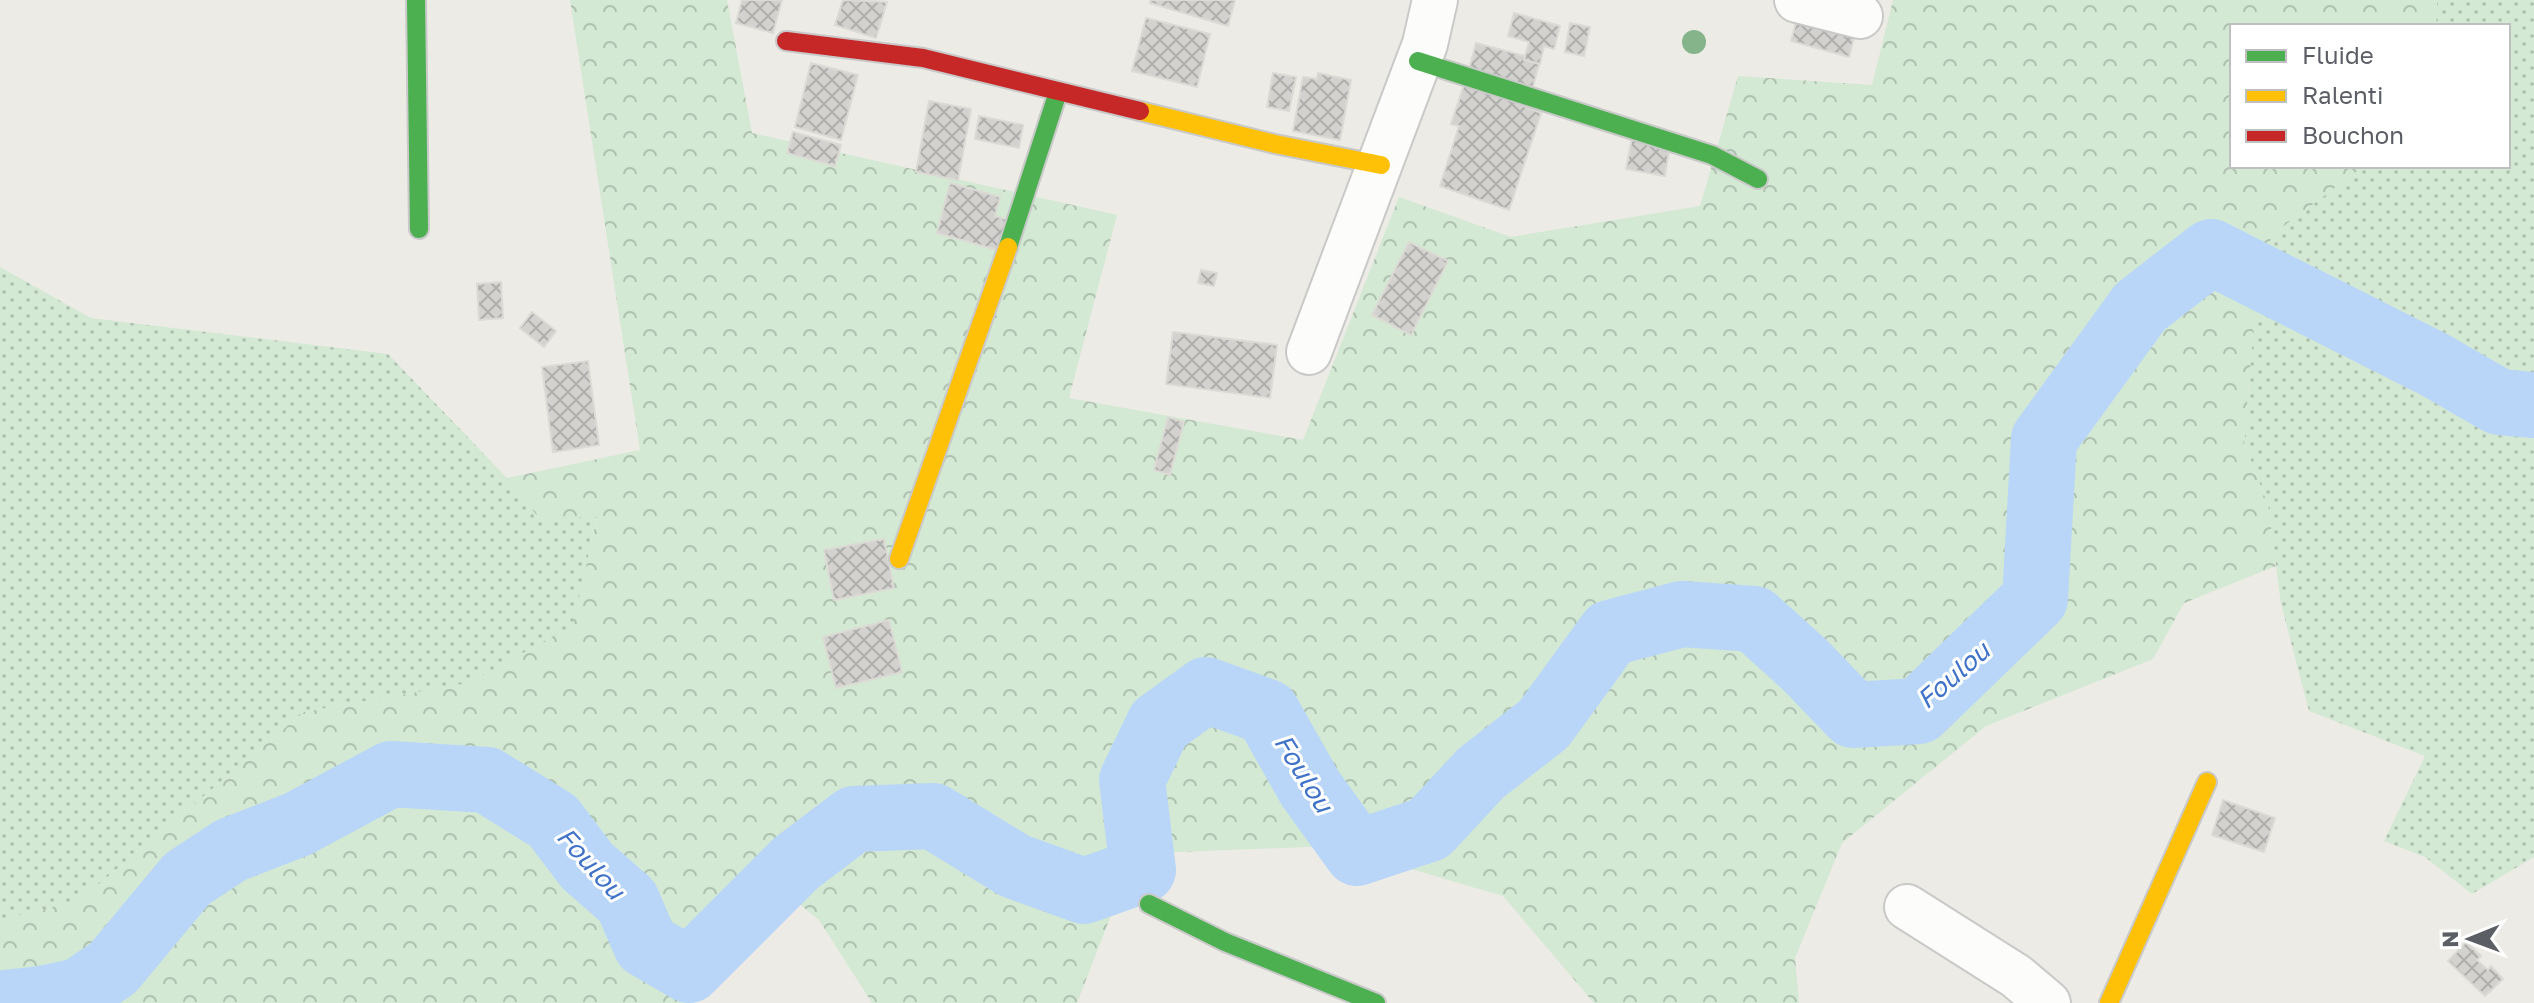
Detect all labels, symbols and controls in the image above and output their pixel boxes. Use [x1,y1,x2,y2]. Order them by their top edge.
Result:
legend [2230,24,2510,168]
text: Fluide [2302,40,2374,69]
text: Ralenti [2302,80,2384,109]
text: Bouchon [2302,120,2404,149]
water label: Foulou [1910,634,1997,715]
water label: Foulou [1268,728,1341,820]
water label: Foulou [551,821,633,907]
north arrow [2430,899,2510,979]
text: N [2436,931,2463,948]

